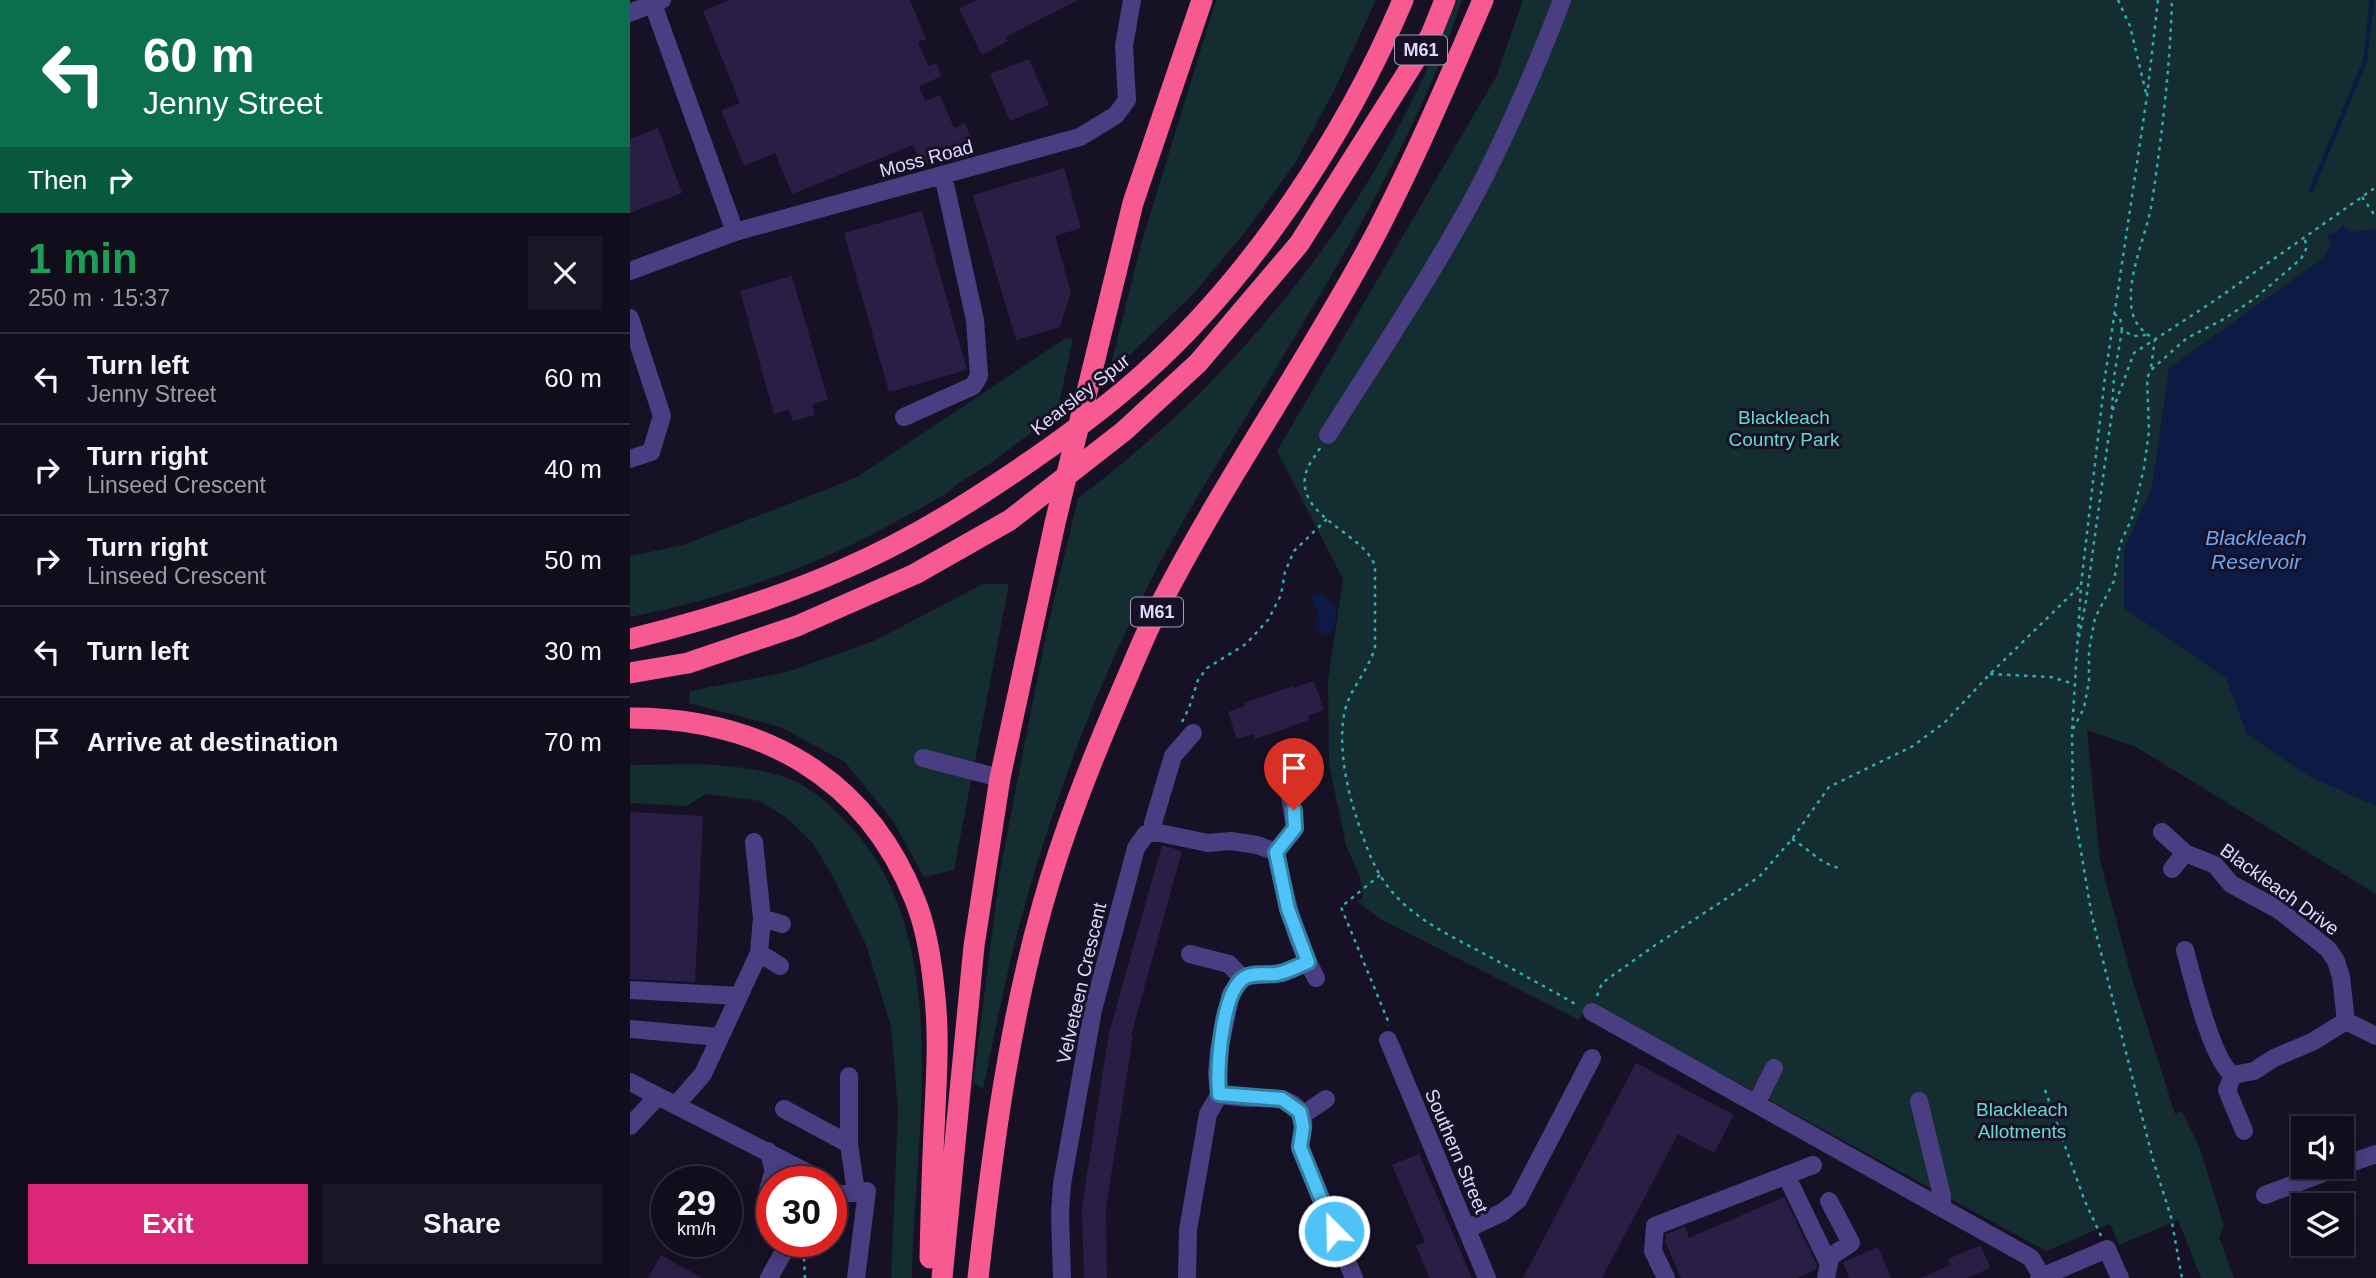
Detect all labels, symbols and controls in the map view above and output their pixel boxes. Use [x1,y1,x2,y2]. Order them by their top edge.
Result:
icon: left [28,28,119,119]
text: 60 m [143,28,255,82]
road number: M61 [1395,36,1447,64]
text: Jenny Street [143,85,323,121]
street label: Moss Road [877,136,975,181]
icon: right [101,161,139,199]
text: Then [28,165,87,195]
text: 1 min [28,235,138,282]
button: close [528,236,602,310]
text: 250 m · 15:37 [28,285,170,311]
street label: Kearsley Spur [1027,349,1134,439]
text: Turn left [87,350,189,380]
icon: left [28,360,66,398]
text: 60 m [544,363,602,393]
text: Jenny Street [87,381,216,407]
park label: Blackleach Country Park [1729,407,1840,450]
text: Turn right [87,441,208,471]
icon: right [28,451,66,489]
text: 40 m [544,454,602,484]
text: Linseed Crescent [87,472,266,498]
water label: Blackleach Reservoir [2205,526,2307,573]
text: Turn right [87,532,208,562]
icon: right [28,542,66,580]
text: 50 m [544,545,602,575]
text: Linseed Crescent [87,563,266,589]
road number: M61 [1131,598,1183,626]
icon: left [28,633,66,671]
text: Turn left [87,636,189,666]
text: 30 m [544,636,602,666]
icon: arrive [28,724,66,762]
text: Arrive at destination [87,727,338,757]
text: 70 m [544,727,602,757]
pin [1264,738,1324,810]
icon: arrive [1275,749,1313,787]
street label: Blackleach Drive [2216,839,2343,939]
street label: Velveteen Crescent [1053,900,1110,1066]
street label: Southern Street [1421,1086,1492,1217]
park label: Blackleach Allotments [1976,1099,2068,1142]
map controls [2291,1116,2354,1256]
button: sound [2291,1116,2354,1179]
speed limit sign: 30 [756,1166,847,1257]
text: 29 [677,1183,716,1222]
button: Exit [28,1184,308,1264]
button: Share [322,1184,602,1264]
button: layers [2291,1193,2354,1256]
position arrow [1297,1194,1371,1268]
text: km/h [677,1219,716,1239]

